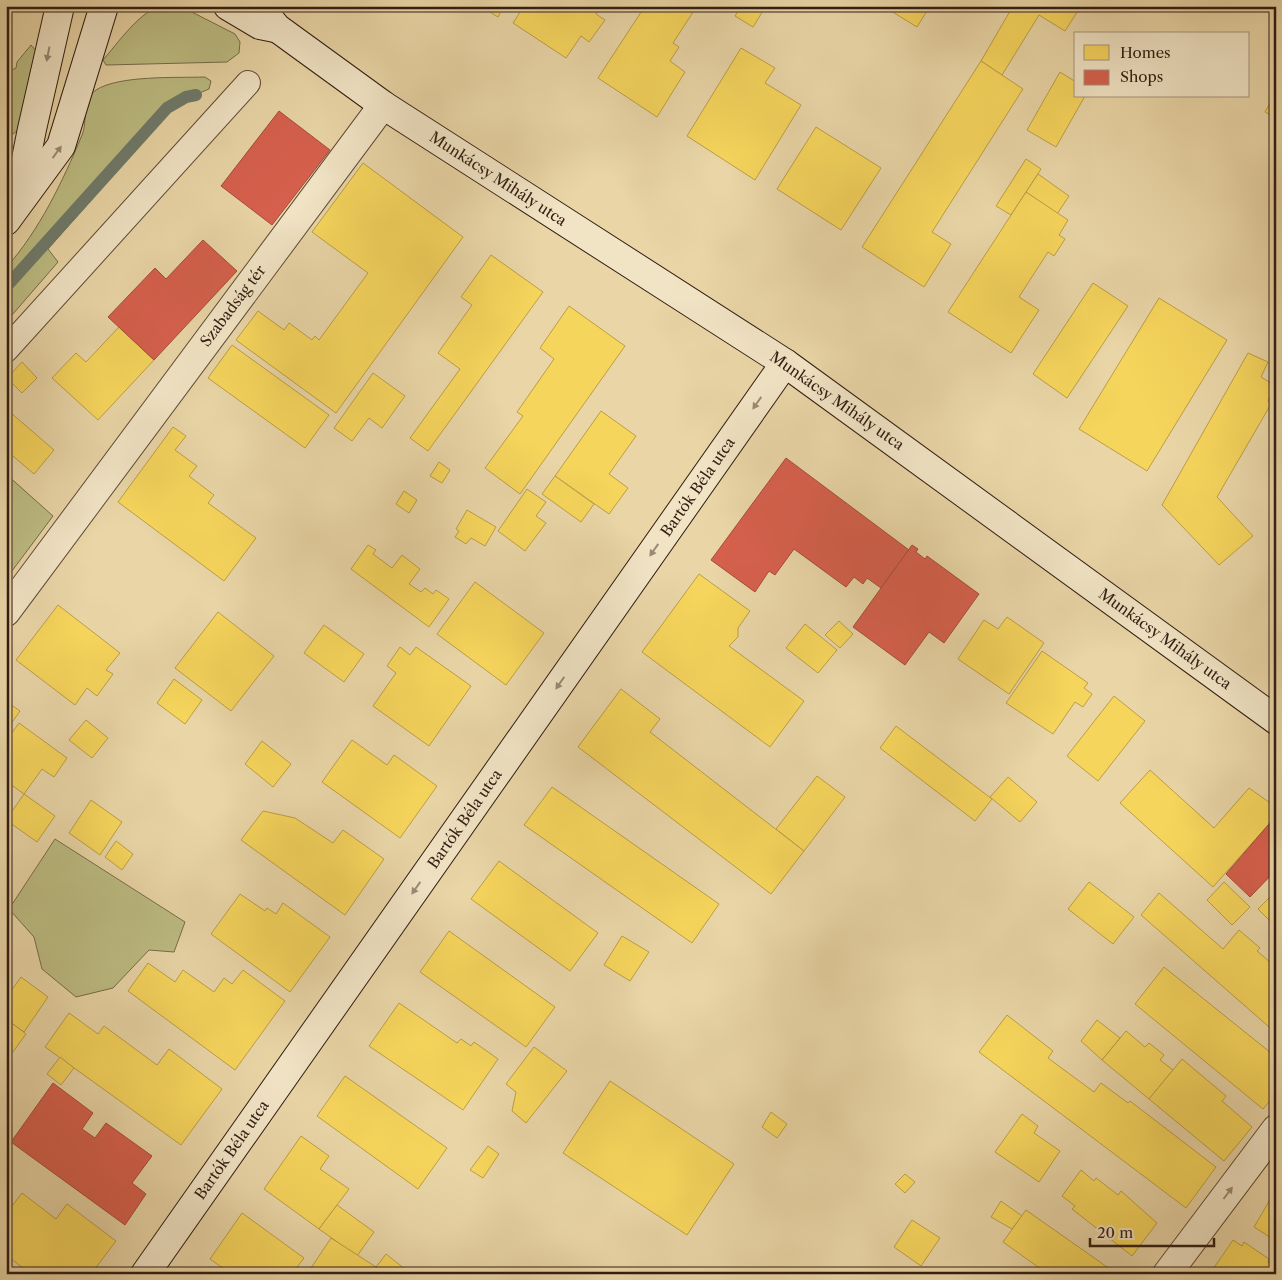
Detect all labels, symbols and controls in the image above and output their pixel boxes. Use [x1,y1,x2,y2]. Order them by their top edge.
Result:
legend [1074,32,1250,98]
text: Homes [1120,43,1171,62]
one-way arrow [44,46,52,62]
text: Shops [1120,67,1163,86]
street label: Munkácsy Mihály utca [426,127,570,230]
one-way arrow [51,146,62,159]
street label: Szabadság tér [196,261,270,350]
street label: Munkácsy Mihály utca [766,347,908,454]
one-way arrow [752,396,762,410]
street label: Bartók Béla utca [656,433,739,540]
one-way arrow [649,544,659,557]
street label: Munkácsy Mihály utca [1095,584,1235,693]
one-way arrow [555,676,565,690]
street label: Bartók Béla utca [423,765,506,872]
one-way arrow [411,881,421,895]
street label: Bartók Béla utca [190,1096,273,1203]
one-way arrow [1222,1187,1233,1200]
scale bar [1090,1215,1213,1247]
text: 20 m [1097,1223,1133,1242]

